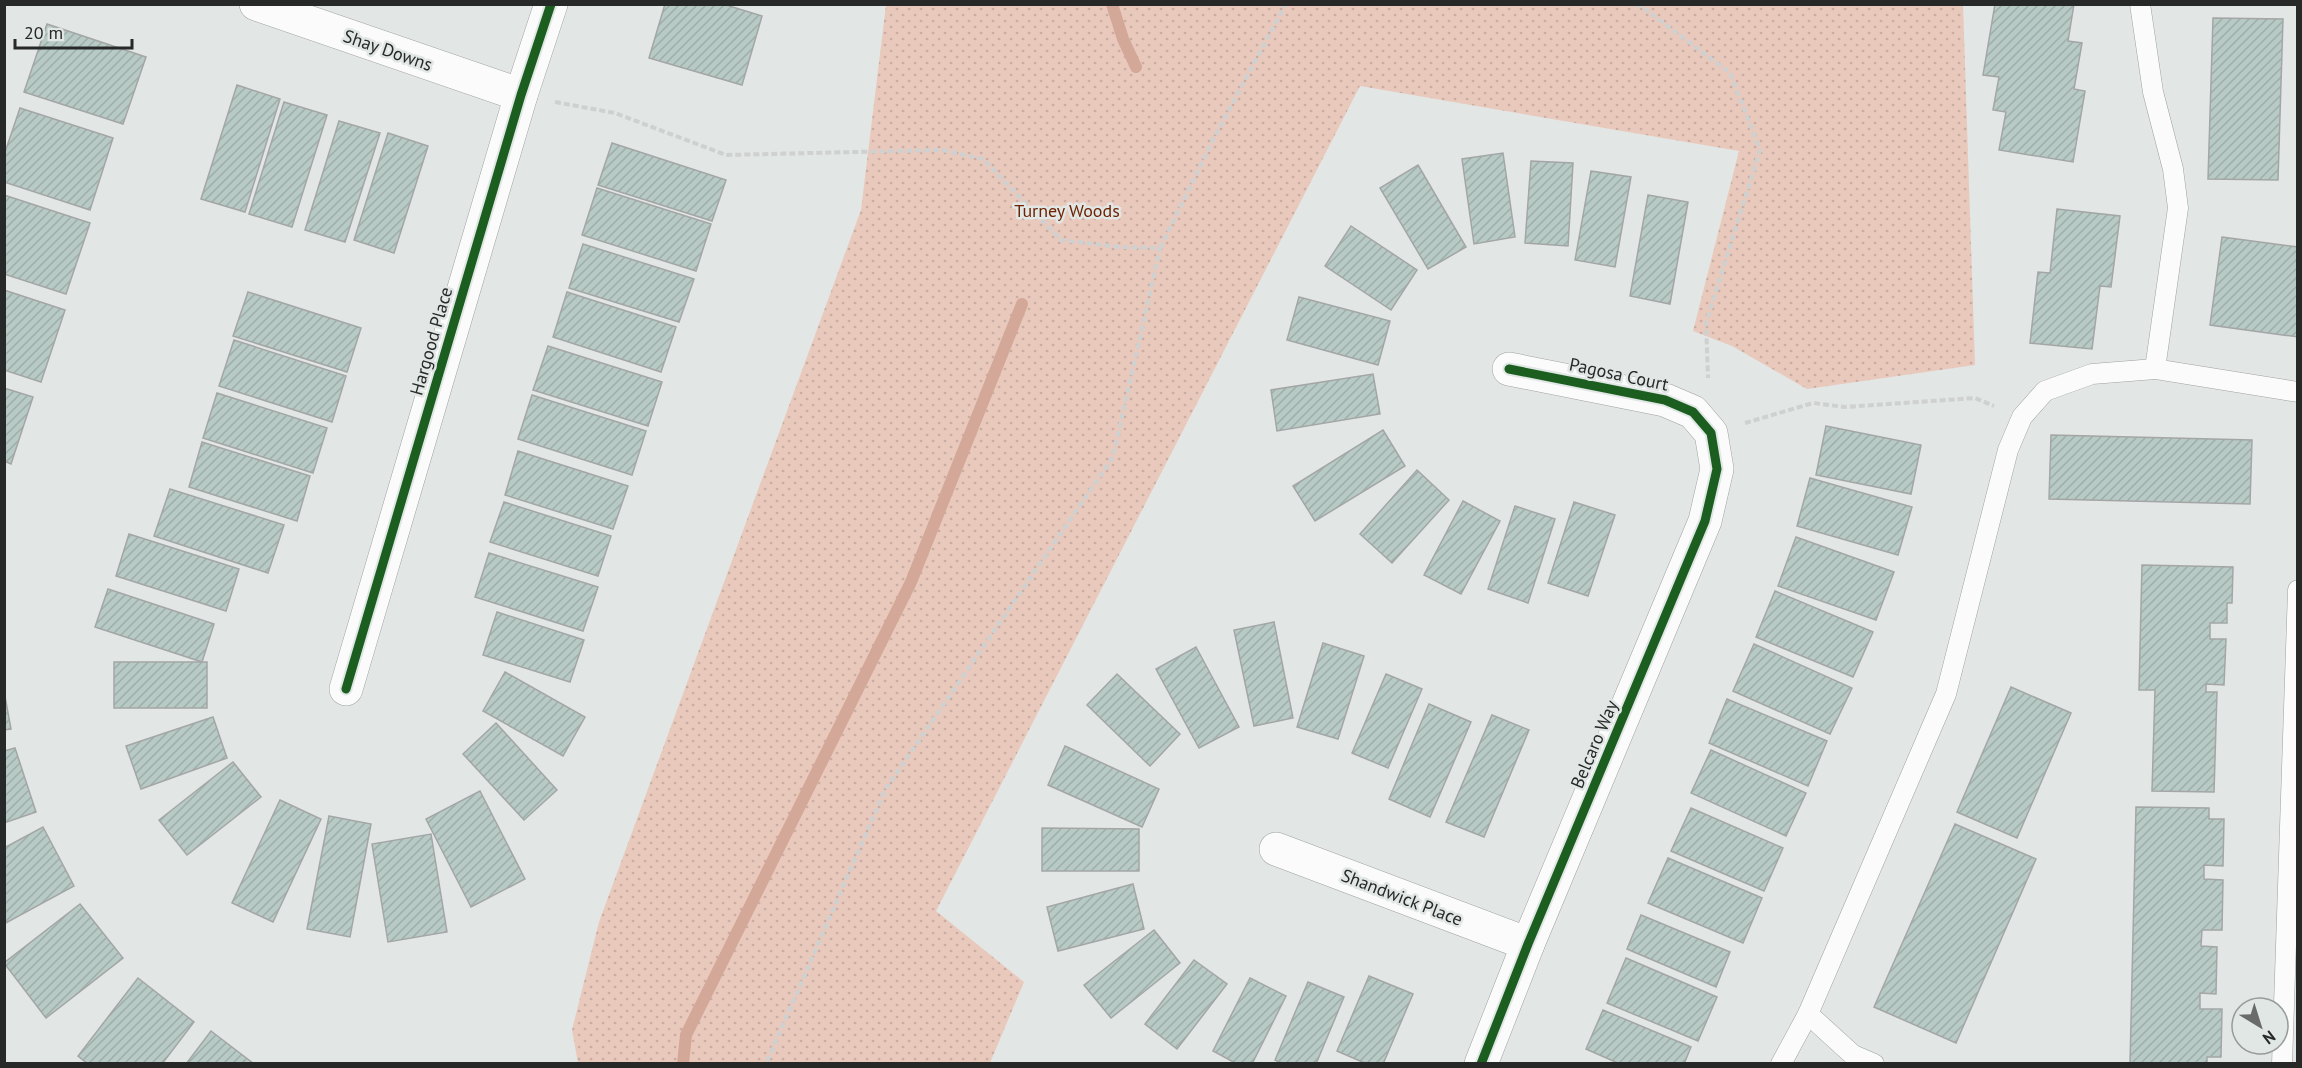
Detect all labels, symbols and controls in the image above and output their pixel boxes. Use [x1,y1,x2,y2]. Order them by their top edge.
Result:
scale bar [15,12,132,50]
text: 20 m [24,21,63,44]
street label: Shay Downs [340,24,436,76]
park label: Turney Woods [1014,199,1120,222]
street label: Hargood Place [405,284,457,398]
street label: Pagosa Court [1567,352,1671,396]
street label: Belcaro Way [1565,696,1623,792]
street label: Shandwick Place [1338,863,1466,931]
north arrow [2230,996,2290,1056]
text: N [2259,1027,2280,1049]

